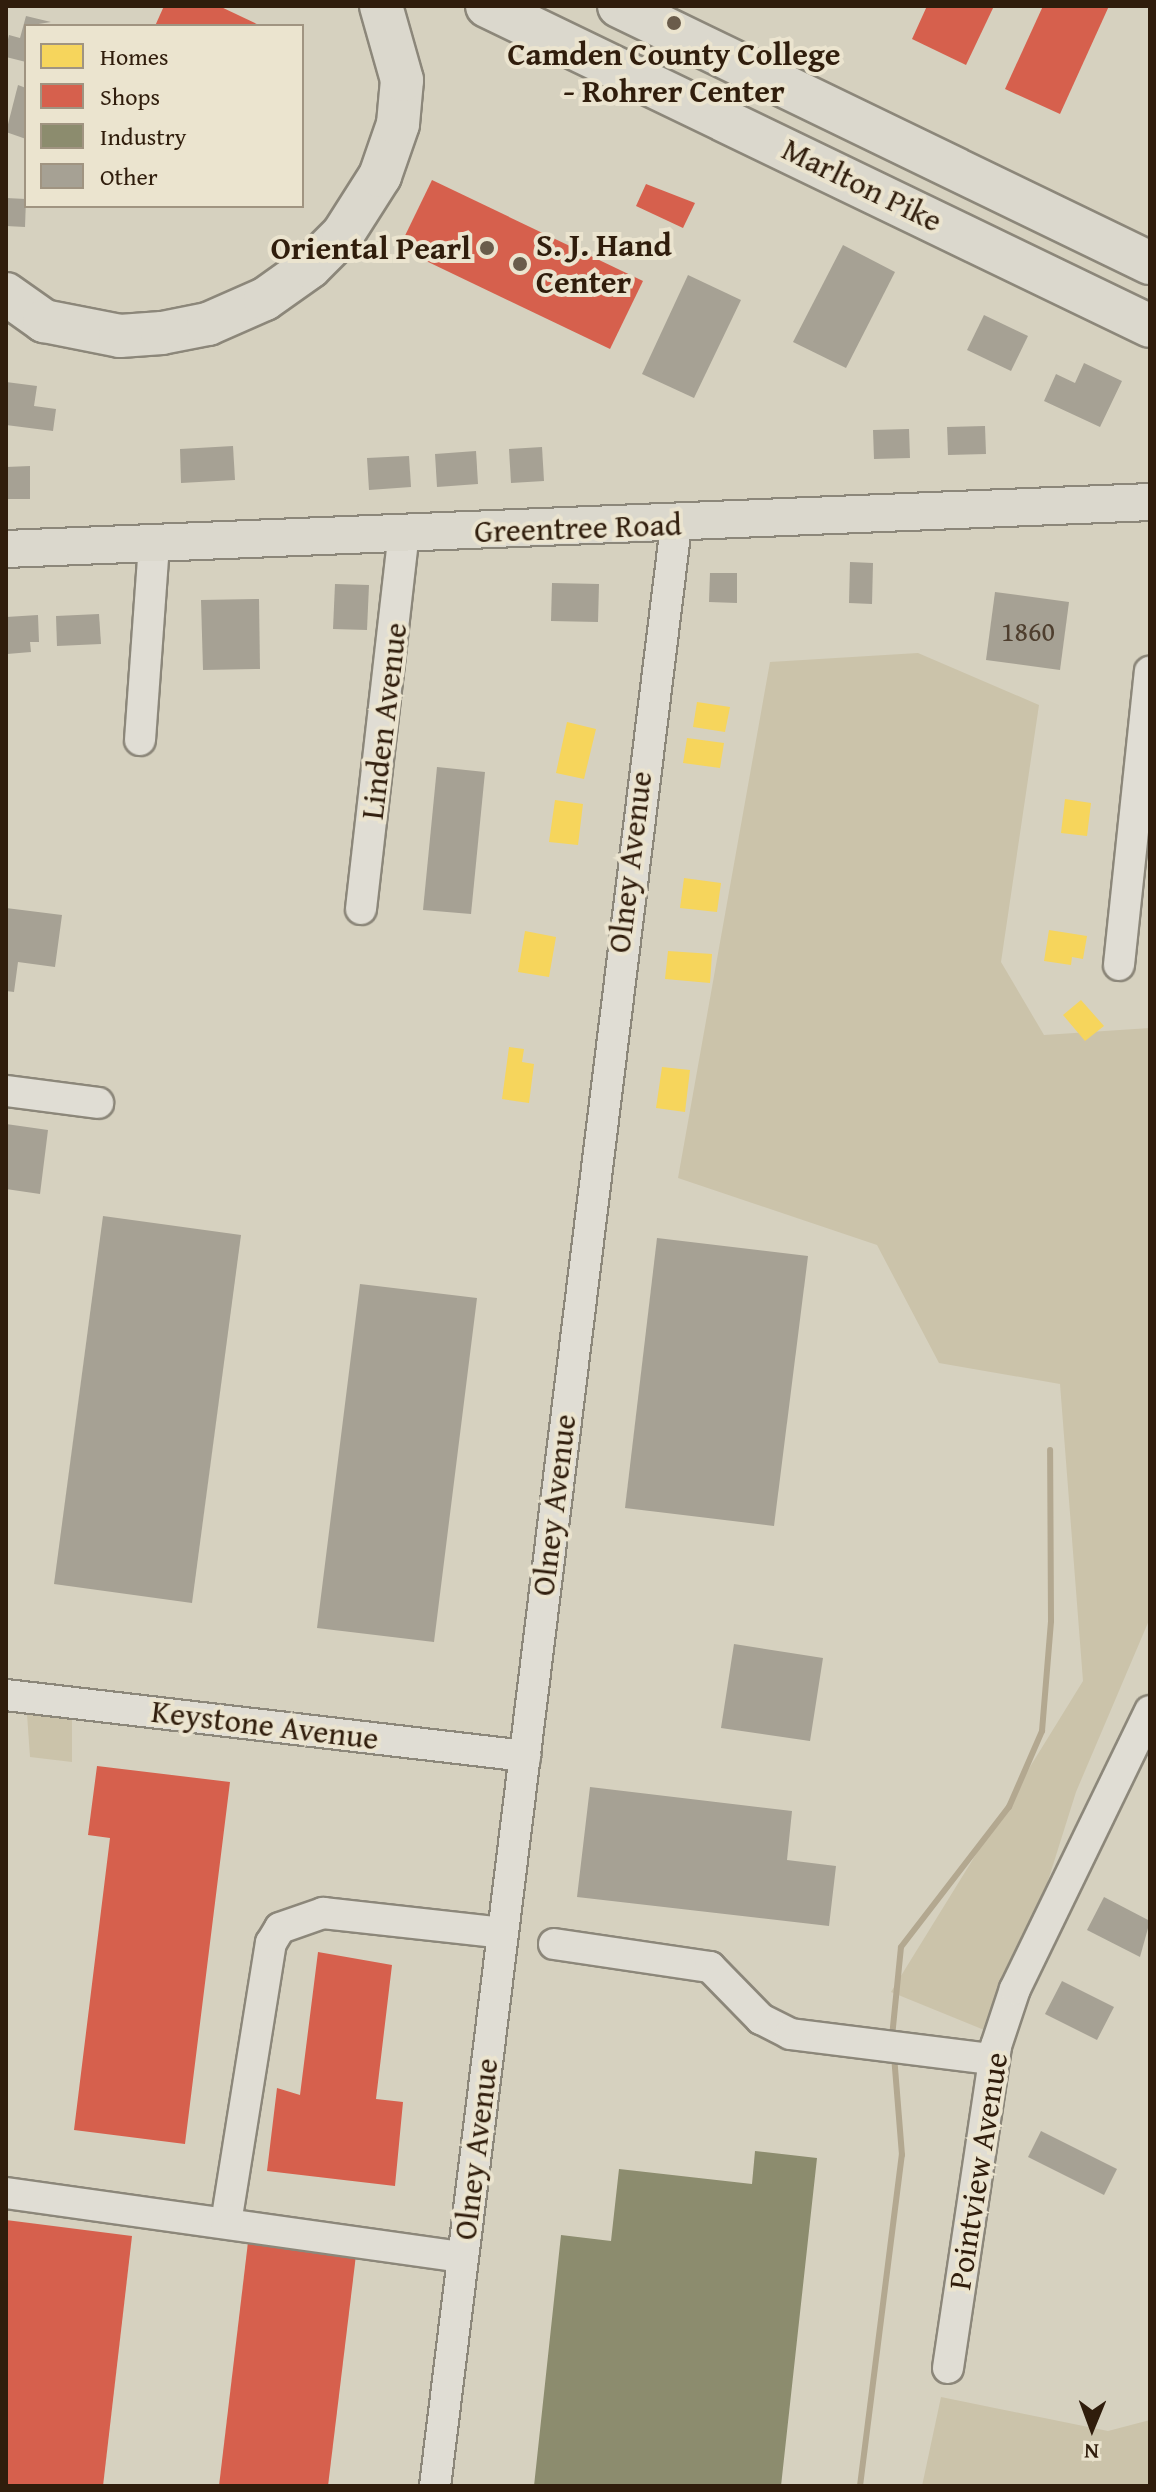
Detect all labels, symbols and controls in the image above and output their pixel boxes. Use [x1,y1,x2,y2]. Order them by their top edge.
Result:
marker: Camden County College - Rohrer Center [665,14,683,32]
legend [24,24,304,208]
place label: Camden County College - Rohrer Center [507,36,841,111]
text: Homes [100,39,169,74]
text: Shops [100,79,160,114]
text: Industry [100,119,187,154]
street label: Marlton Pike [776,130,948,240]
text: Other [100,159,158,194]
place label: S. J. Hand Center [536,227,672,302]
place label: Oriental Pearl [271,229,471,267]
marker: Oriental Pearl [478,239,496,257]
marker: S. J. Hand Center [511,255,529,273]
street label: Greentree Road [474,505,682,551]
house number: 1860 [1001,614,1055,648]
street label: Linden Avenue [353,620,415,822]
street label: Olney Avenue [600,769,660,955]
street label: Olney Avenue [524,1412,584,1598]
street label: Keystone Avenue [149,1692,381,1758]
street label: Pointview Avenue [940,2050,1016,2292]
street label: Olney Avenue [446,2056,506,2242]
north arrow [1052,2388,1132,2468]
text: N [1084,2436,1099,2468]

